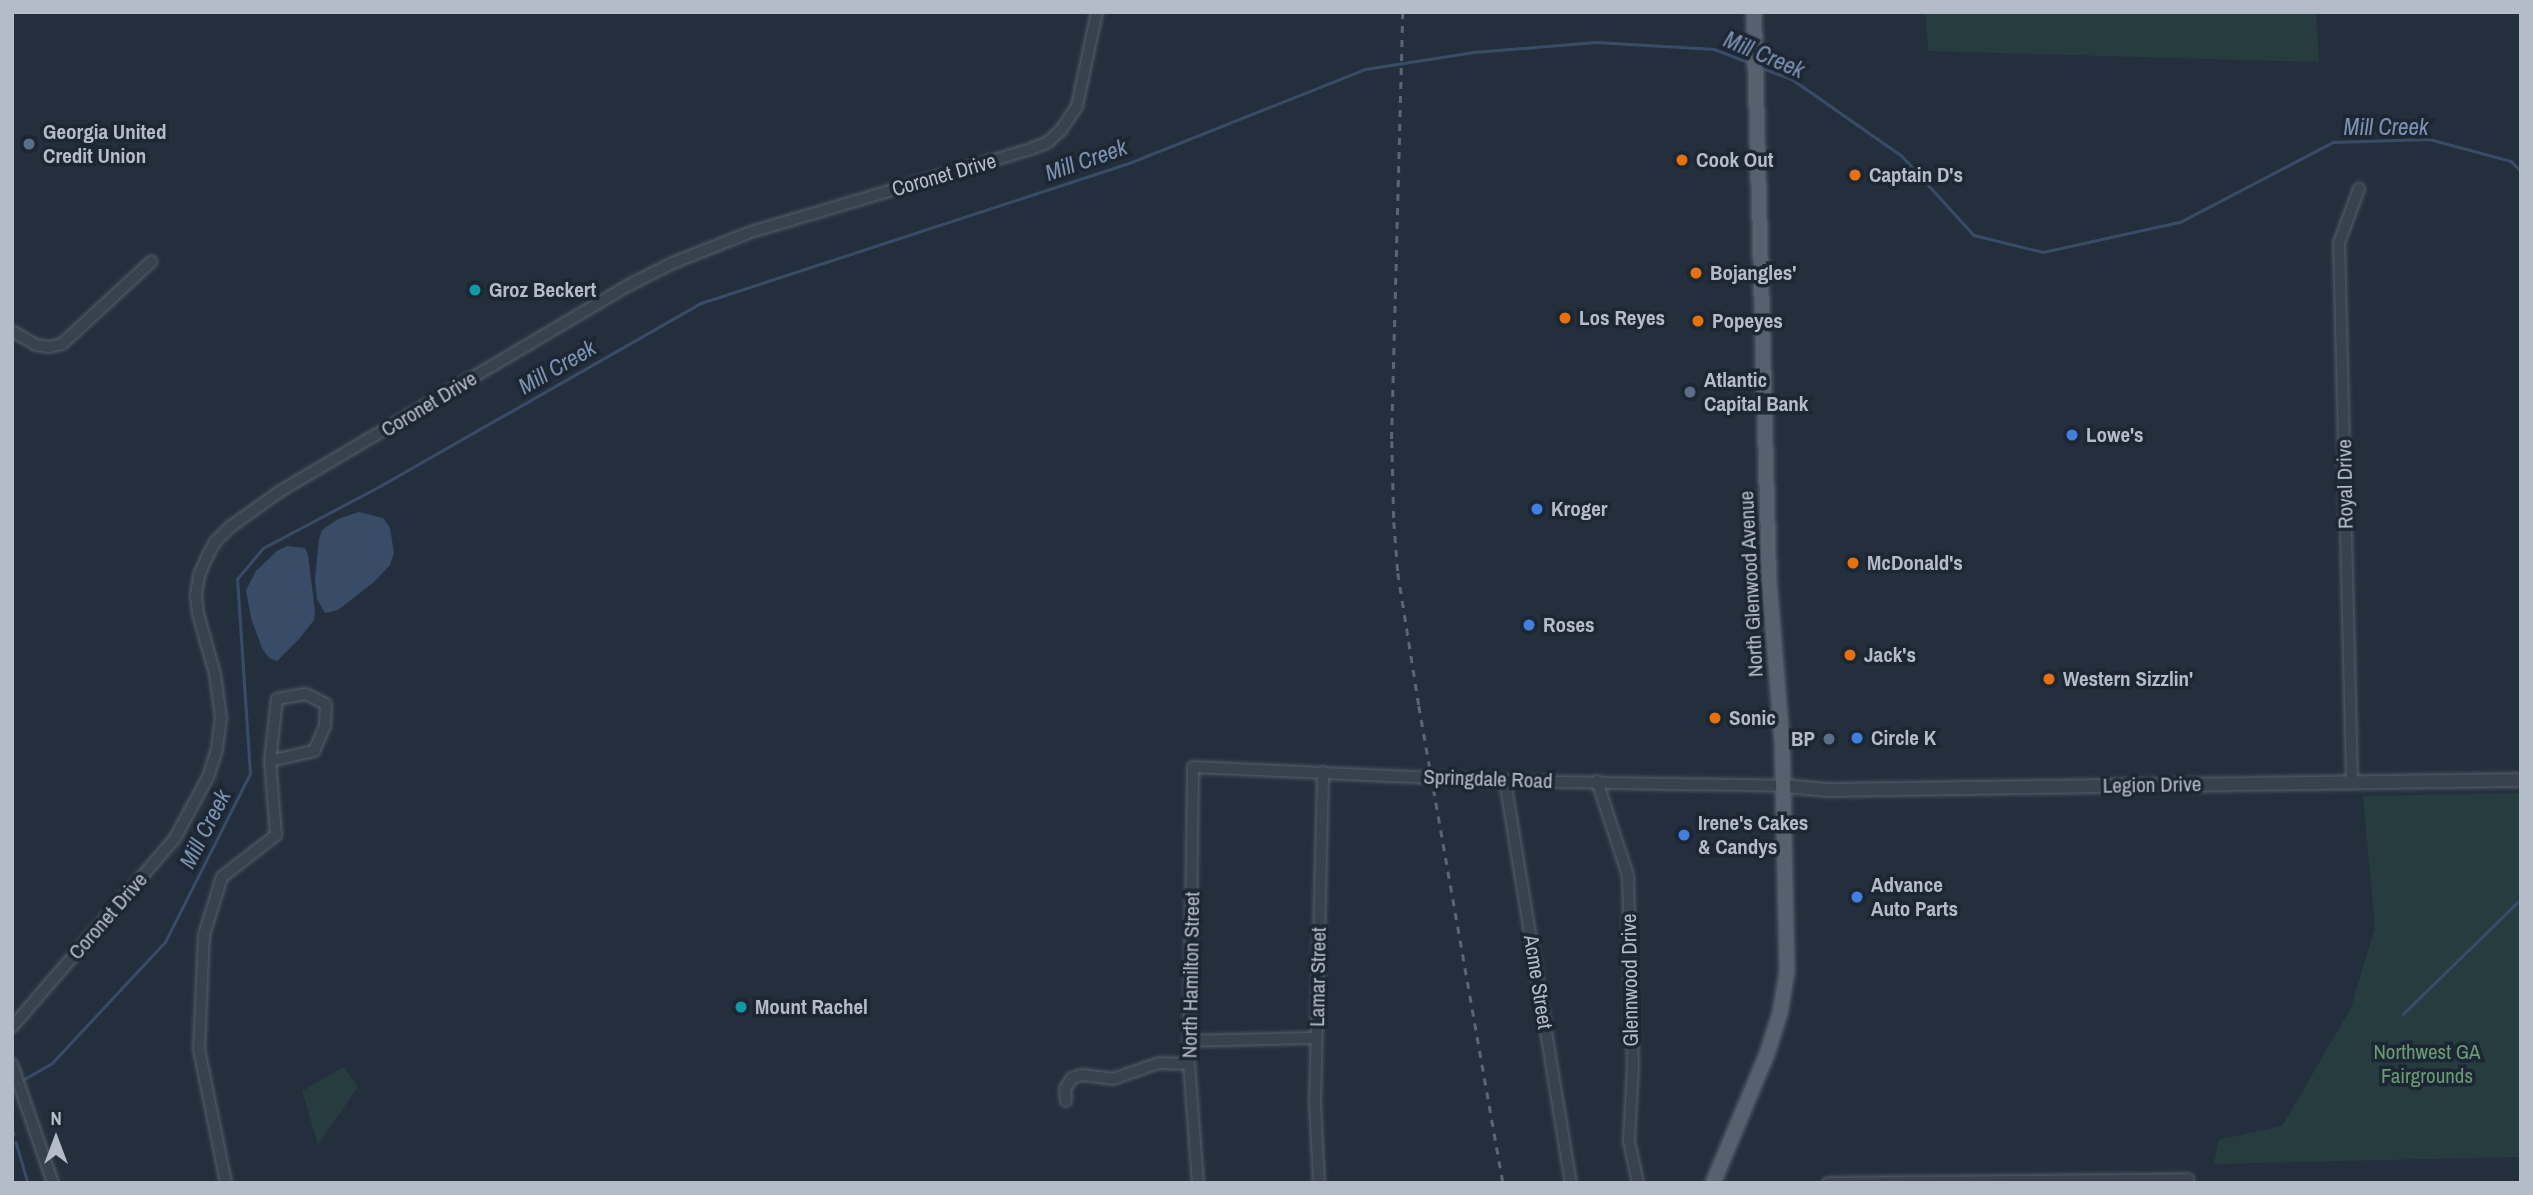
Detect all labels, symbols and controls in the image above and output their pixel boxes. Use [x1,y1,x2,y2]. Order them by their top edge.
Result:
water label: Mill Creek [1720,26,1808,84]
water label: Mill Creek [2344,113,2428,141]
place label: Georgia United Credit Union [43,119,166,169]
water label: Mill Creek [1041,133,1131,187]
marker: Georgia United Credit Union [21,136,37,152]
place label: Cook Out [1696,147,1773,173]
street label: Coronet Drive [889,148,999,202]
marker: Cook Out [1674,152,1690,168]
place label: Captain D's [1869,162,1963,188]
marker: Captain D's [1847,167,1863,183]
place label: Bojangles' [1710,260,1796,286]
marker: Bojangles' [1688,265,1704,281]
place label: Groz Beckert [489,277,596,303]
marker: Groz Beckert [467,282,483,298]
place label: Los Reyes [1579,305,1665,331]
place label: Popeyes [1712,308,1783,334]
marker: Los Reyes [1557,310,1573,326]
marker: Popeyes [1690,313,1706,329]
water label: Mill Creek [513,334,601,400]
street label: Coronet Drive [377,366,481,442]
place label: Atlantic Capital Bank [1704,367,1808,417]
marker: Atlantic Capital Bank [1682,384,1698,400]
place label: Lowe's [2086,422,2144,448]
marker: Lowe's [2064,427,2080,443]
street label: Royal Drive [2332,439,2358,529]
street label: North Glenwood Avenue [1734,490,1768,678]
place label: Kroger [1551,496,1607,522]
marker: Kroger [1529,501,1545,517]
place label: McDonald's [1867,550,1963,576]
marker: McDonald's [1845,555,1861,571]
place label: Roses [1543,612,1595,638]
marker: Roses [1521,617,1537,633]
place label: Jack's [1864,642,1916,668]
marker: Jack's [1842,647,1858,663]
place label: Western Sizzlin' [2063,666,2193,692]
marker: Western Sizzlin' [2041,671,2057,687]
place label: Sonic [1729,705,1776,731]
marker: Sonic [1707,710,1723,726]
place label: Circle K [1871,725,1936,751]
place label: BP [1791,726,1815,752]
marker: Circle K [1849,730,1865,746]
marker: BP [1821,731,1837,747]
street label: Springdale Road [1423,764,1553,794]
street label: Legion Drive [2102,772,2202,798]
water label: Mill Creek [173,785,237,873]
place label: Irene's Cakes & Candys [1698,810,1808,860]
marker: Irene's Cakes & Candys [1676,827,1692,843]
street label: Coronet Drive [63,867,153,965]
place label: Advance Auto Parts [1871,872,1958,922]
marker: Advance Auto Parts [1849,889,1865,905]
street label: North Hamilton Street [1177,892,1205,1058]
street label: Glennwood Drive [1616,913,1644,1047]
street label: Lamar Street [1305,927,1331,1027]
street label: Acme Street [1518,933,1558,1031]
place label: Mount Rachel [755,994,868,1020]
marker: Mount Rachel [733,999,749,1015]
park label: Northwest GA Fairgrounds [2373,1039,2481,1089]
north arrow [21,1104,91,1174]
text: N [50,1105,62,1131]

